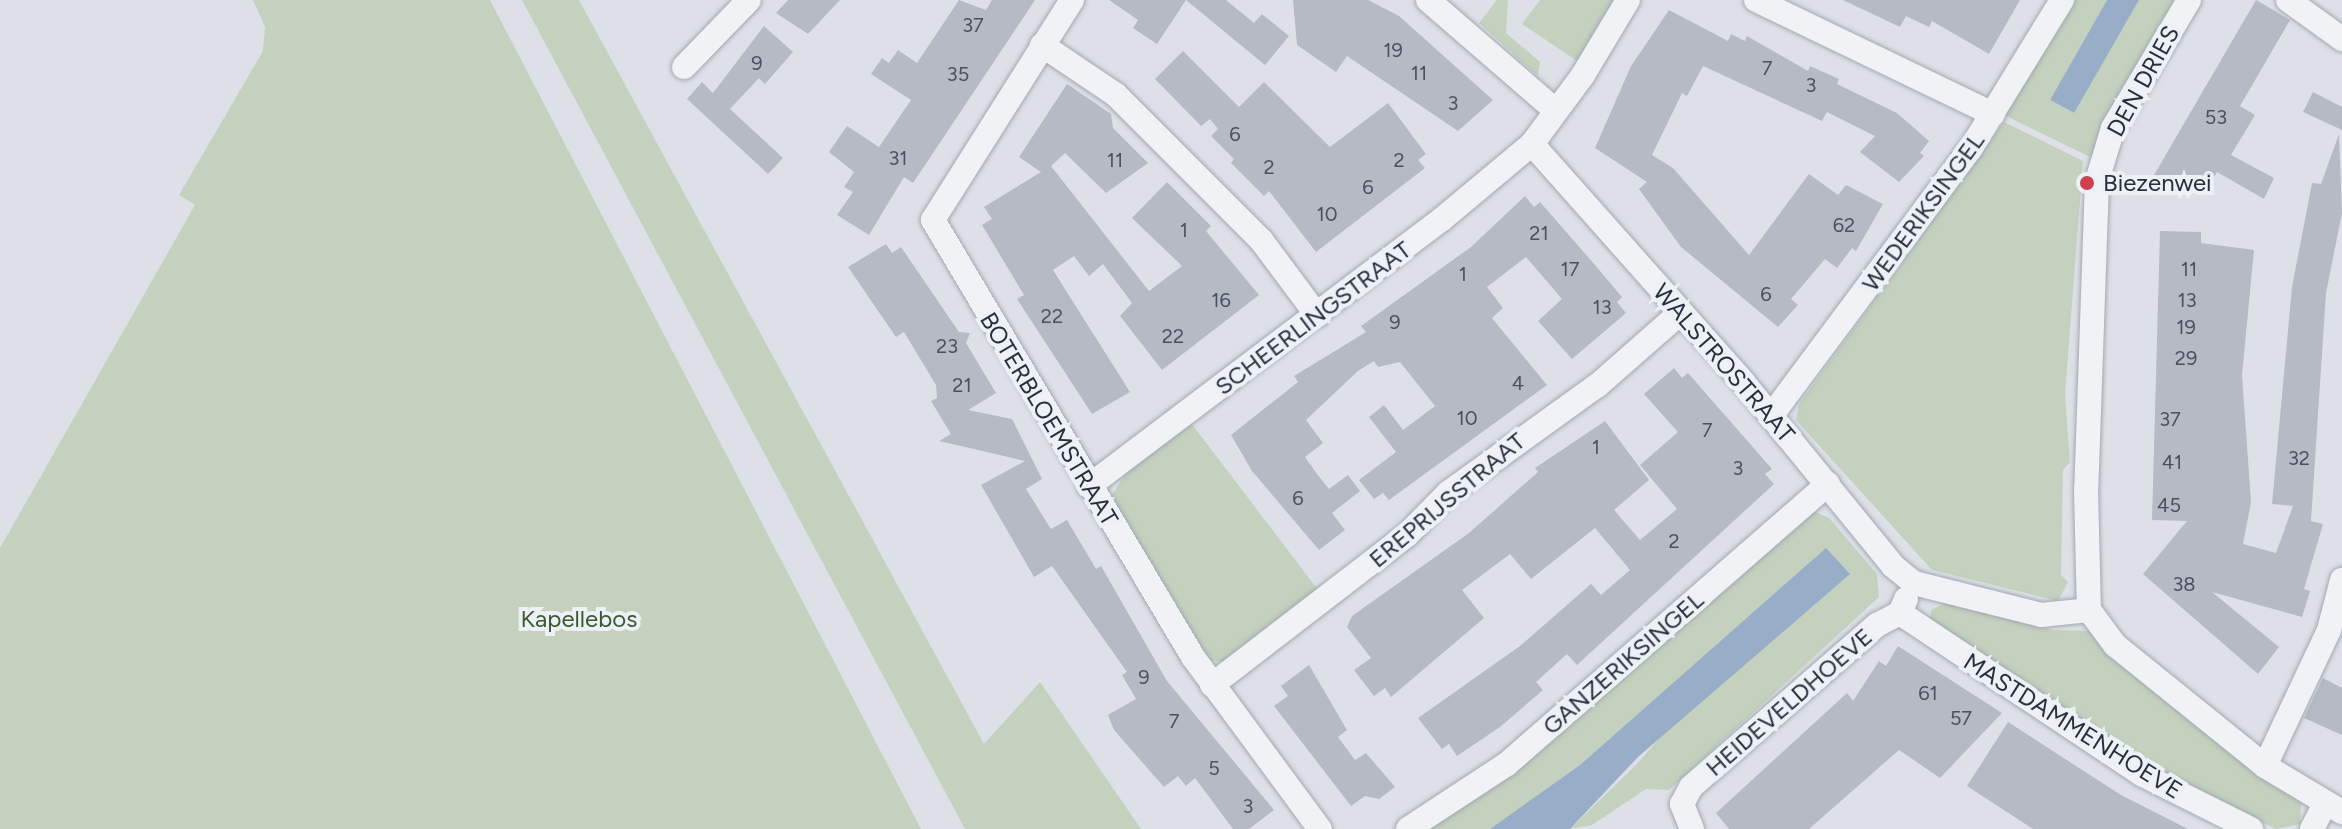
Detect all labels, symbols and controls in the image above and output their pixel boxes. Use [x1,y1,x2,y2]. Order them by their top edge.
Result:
house number: 37 [962,13,984,37]
street label: DEN DRIES [2101,21,2185,141]
house number: 19 [1383,38,1403,62]
house number: 9 [751,51,763,75]
house number: 7 [1762,56,1772,80]
house number: 11 [1411,61,1427,85]
house number: 35 [947,62,969,86]
house number: 3 [1806,73,1816,97]
house number: 3 [1448,91,1458,115]
house number: 53 [2205,105,2227,129]
house number: 6 [1229,122,1241,146]
street label: WEDERIKSINGEL [1856,127,1990,297]
house number: 31 [888,146,908,170]
house number: 11 [1107,148,1123,172]
house number: 2 [1393,148,1405,172]
house number: 2 [1263,155,1275,179]
place label: Biezenwei [2103,169,2212,197]
marker: Biezenwei [2078,174,2096,192]
house number: 6 [1362,175,1374,199]
house number: 10 [1316,202,1338,226]
house number: 62 [1833,213,1855,237]
house number: 1 [1180,218,1188,242]
house number: 21 [1529,221,1549,245]
street label: SCHEERLINGSTRAAT [1209,235,1417,401]
house number: 17 [1561,257,1579,281]
house number: 11 [2181,257,2197,281]
house number: 1 [1459,262,1467,286]
street label: WALSTROSTRAAT [1647,278,1801,448]
house number: 6 [1760,282,1772,306]
house number: 16 [1211,288,1231,312]
house number: 13 [2177,288,2197,312]
house number: 13 [1592,295,1612,319]
house number: 22 [1041,304,1063,328]
street label: BOTERBLOEMSTRAAT [974,307,1124,531]
house number: 9 [1389,310,1401,334]
house number: 19 [2176,315,2196,339]
house number: 22 [1162,324,1184,348]
house number: 23 [936,334,958,358]
house number: 29 [2175,346,2197,370]
house number: 4 [1512,371,1524,395]
house number: 21 [952,373,972,397]
house number: 10 [1456,406,1478,430]
house number: 37 [2159,407,2181,431]
house number: 7 [1702,418,1712,442]
street label: EREPRIJSSTRAAT [1363,426,1531,574]
house number: 1 [1592,435,1600,459]
house number: 32 [2288,446,2310,470]
house number: 41 [2162,450,2182,474]
house number: 3 [1733,456,1743,480]
house number: 6 [1292,486,1304,510]
house number: 45 [2157,493,2181,517]
house number: 2 [1668,529,1680,553]
house number: 38 [2172,572,2196,596]
street label: GANZERIKSINGEL [1537,585,1709,741]
park label: Kapellebos [521,605,637,633]
street label: HEIDEVELDHOEVE [1700,622,1878,782]
street label: MASTDAMMENHOEVE [1958,647,2188,805]
house number: 9 [1138,665,1150,689]
house number: 61 [1918,681,1938,705]
house number: 57 [1950,706,1972,730]
house number: 7 [1169,709,1179,733]
house number: 5 [1208,756,1220,780]
house number: 3 [1243,794,1253,818]

